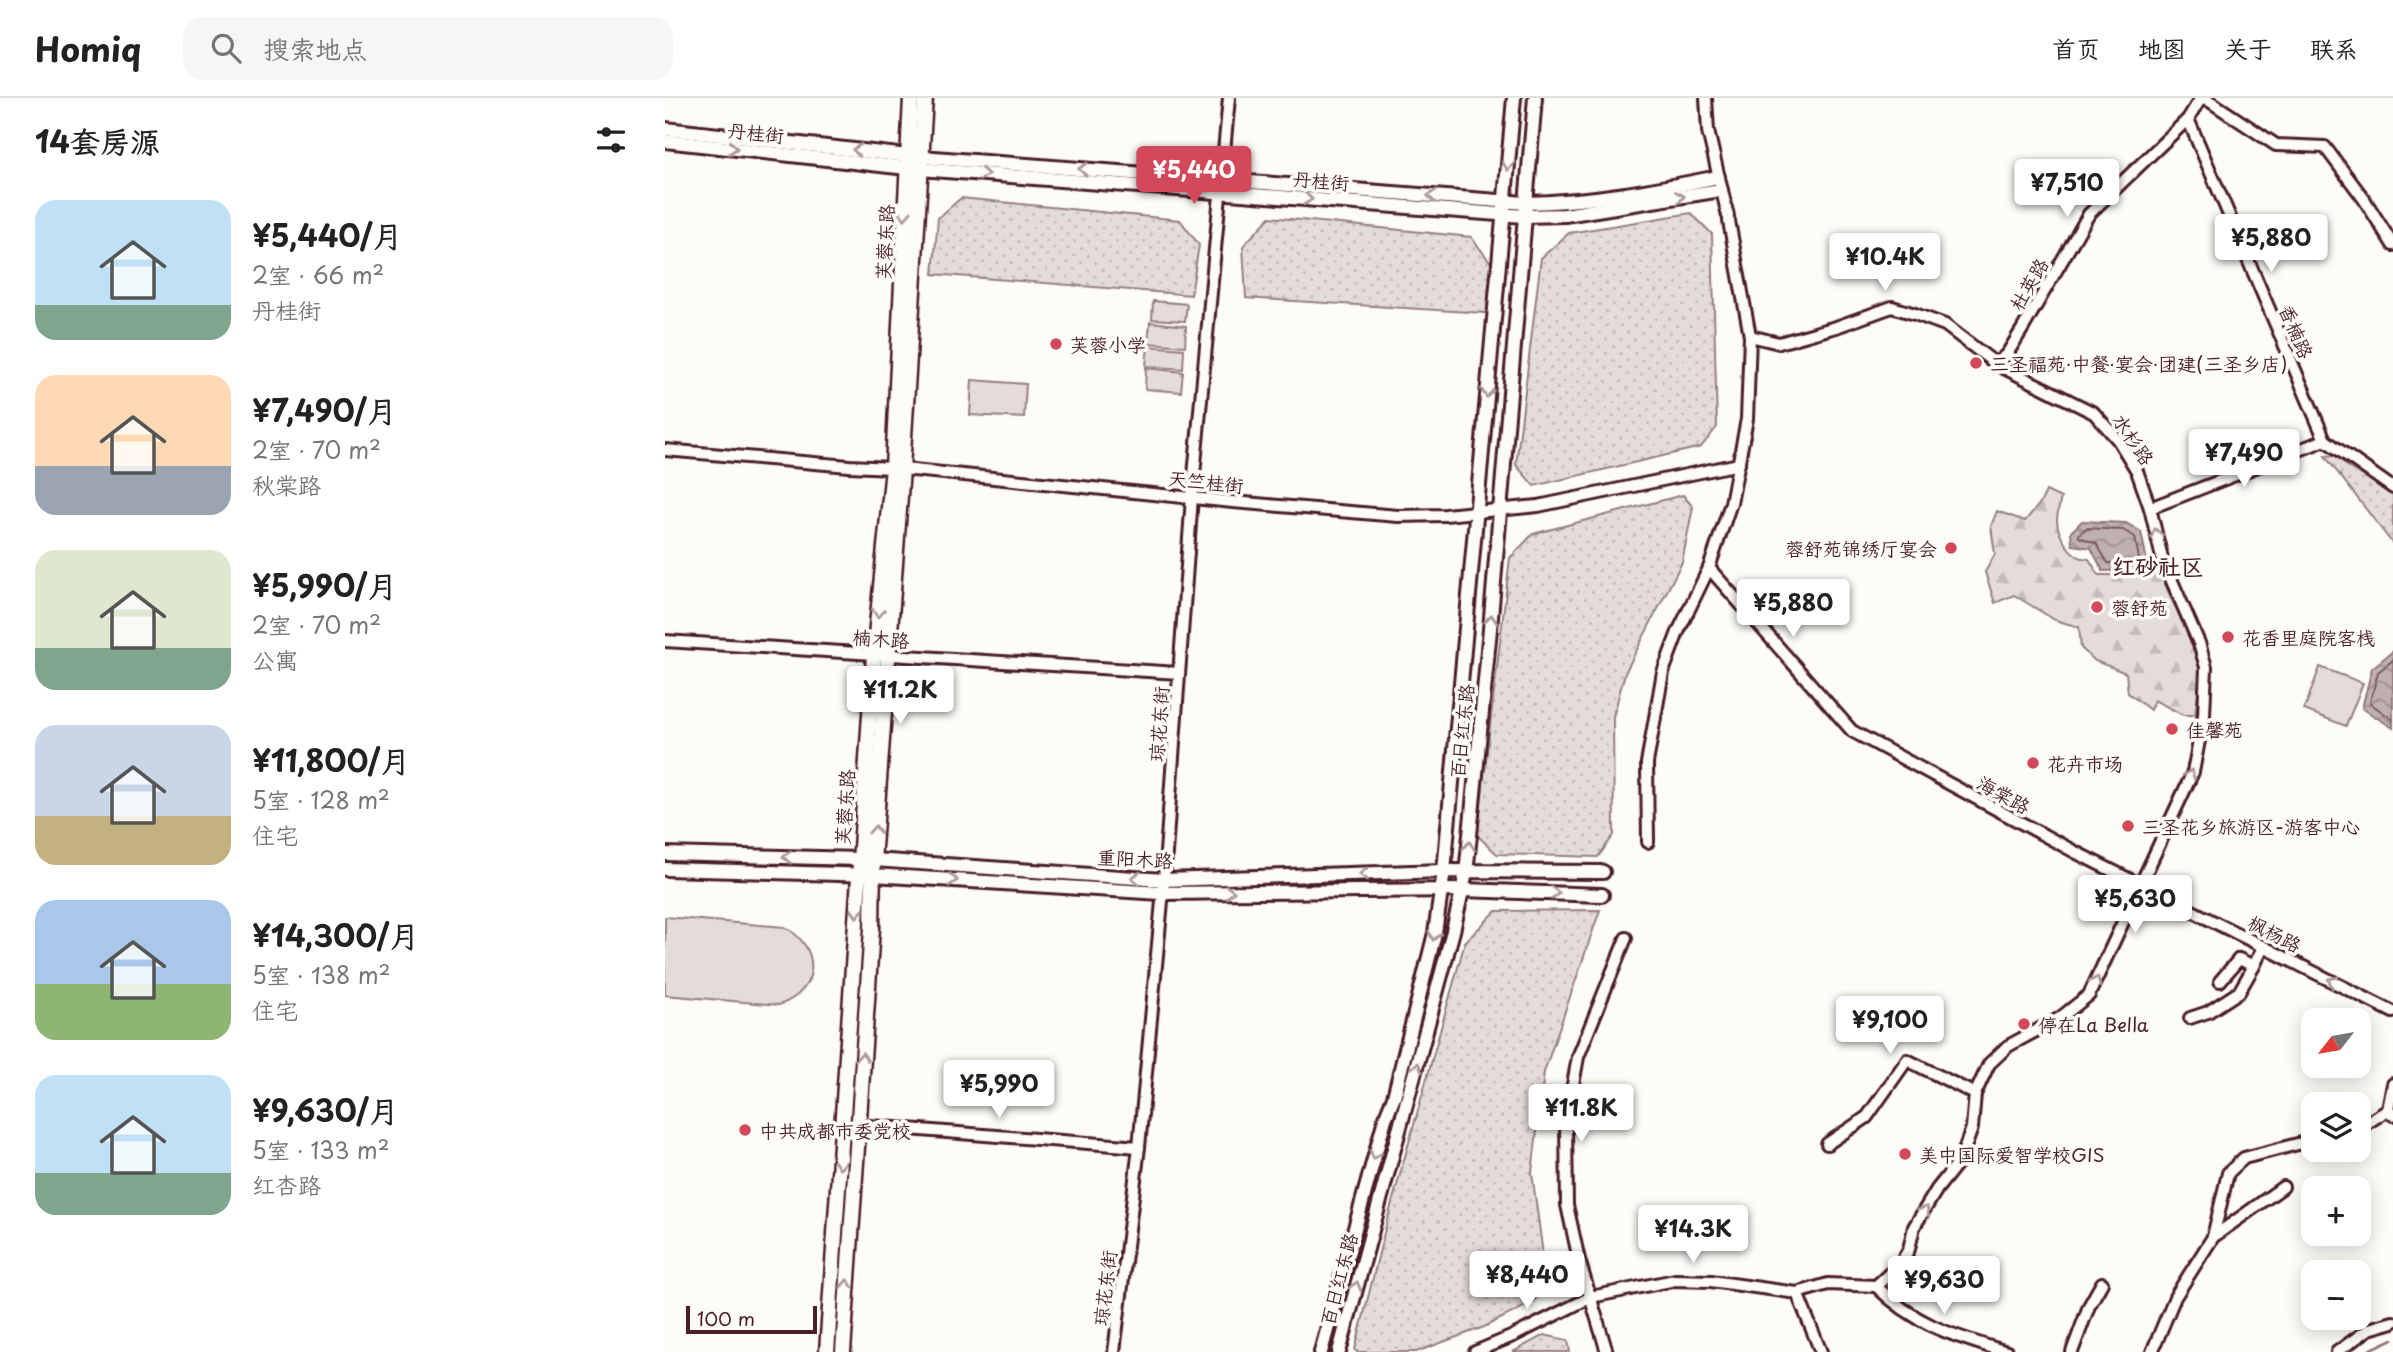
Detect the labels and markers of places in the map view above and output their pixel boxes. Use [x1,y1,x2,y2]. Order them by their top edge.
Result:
pin: ¥5,440 [1137,146,1251,206]
pin: ¥7,510 [2010,159,2124,219]
pin: ¥5,880 [2214,214,2328,274]
pin: ¥10.4K [1828,234,1942,293]
place label: 芙蓉小学 [1070,330,1146,358]
marker: 芙蓉小学 [1048,336,1064,352]
place label: 三圣福苑·中餐·宴会·团建(三圣乡店) [1990,349,2287,377]
marker: 三圣福苑·中餐·宴会·团建(三圣乡店) [1968,355,1984,371]
pin: ¥7,490 [2187,430,2301,489]
place label: 蓉舒苑锦绣厅宴会 [1785,534,1937,562]
marker: 蓉舒苑锦绣厅宴会 [1943,540,1959,556]
pin: ¥5,880 [1736,580,1850,639]
place label: 蓉舒苑 [2111,593,2168,621]
marker: 蓉舒苑 [2089,599,2105,615]
place label: 花香里庭院客栈 [2242,623,2375,651]
marker: 花香里庭院客栈 [2220,629,2236,645]
pin: ¥11.2K [843,666,957,726]
place label: 佳馨苑 [2186,715,2243,743]
marker: 佳馨苑 [2164,721,2180,737]
place label: 花卉市场 [2047,749,2123,777]
marker: 花卉市场 [2025,755,2041,771]
place label: 三圣花乡旅游区-游客中心 [2142,812,2360,840]
marker: 三圣花乡旅游区-游客中心 [2120,818,2136,834]
pin: ¥5,630 [2078,876,2192,935]
pin: ¥9,100 [1833,996,1947,1056]
place label: 停在La Bella [2038,1010,2149,1038]
marker: 停在La Bella [2016,1016,2032,1032]
pin: ¥5,990 [942,1060,1056,1120]
pin: ¥11.8K [1524,1084,1638,1144]
place label: 中共成都市委党校 [759,1116,911,1144]
marker: 中共成都市委党校 [737,1122,753,1138]
place label: 美中国际爱智学校GIS [1919,1140,2105,1168]
marker: 美中国际爱智学校GIS [1897,1146,1913,1162]
pin: ¥14.3K [1636,1206,1750,1265]
pin: ¥8,440 [1470,1252,1584,1311]
pin: ¥9,630 [1887,1256,2001,1316]

